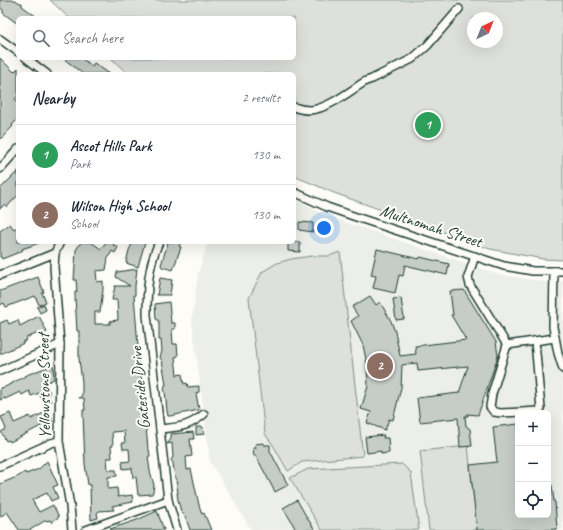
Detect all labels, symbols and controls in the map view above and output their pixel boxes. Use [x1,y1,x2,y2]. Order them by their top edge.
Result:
north arrow [467,12,503,48]
search box [16,16,296,60]
icon: search [30,27,52,49]
text: Search here [62,29,123,48]
text: Nearby [32,88,75,109]
text: 2 results [242,90,280,106]
pin: 1 [415,110,441,140]
text: Ascot Hills Park [70,137,152,156]
text: 1 [42,147,48,163]
text: 130 m [252,147,280,163]
text: Park [70,156,91,172]
text: Wilson High School [70,197,169,216]
street label: Multnomah Street [377,200,487,253]
text: 2 [42,207,48,223]
text: 130 m [252,207,280,223]
text: School [70,216,98,232]
your location [314,218,334,238]
street label: Yellowstone Street [33,331,55,439]
street label: Gateside Drive [125,344,155,430]
pin: 2 [367,351,393,381]
map controls [515,410,551,518]
button: + [515,410,551,446]
button: − [515,446,551,482]
button: locate [515,482,551,518]

